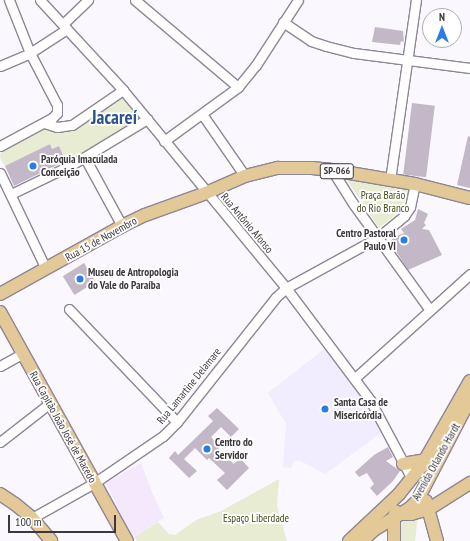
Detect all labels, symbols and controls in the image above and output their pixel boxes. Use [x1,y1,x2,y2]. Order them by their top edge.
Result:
north arrow [422,8,462,48]
text: N [439,10,445,24]
district label: Jacareí [91,107,137,129]
place label: Paróquia Imaculada Conceição [41,153,118,179]
marker: Paróquia Imaculada Conceição [28,161,38,171]
road number: SP-066 [319,163,355,179]
park label: Praça Barão do Rio Branco [357,189,409,215]
street label: Rua Antônio Afonso [218,190,276,256]
street label: Rua 15 de Novembro [63,214,139,264]
place label: Centro Pastoral Paulo VI [336,227,396,253]
marker: Centro Pastoral Paulo VI [399,235,409,245]
place label: Museu de Antropologia do Vale do Paraíba [88,266,179,292]
marker: Museu de Antropologia do Vale do Paraíba [75,274,85,284]
street label: Rua Lamartine Delamare [154,345,224,427]
street label: Rua Capitão João José de Macedo [27,369,99,485]
place label: Santa Casa de Misericórdia [334,396,388,422]
marker: Santa Casa de Misericórdia [319,403,331,415]
street label: Avenida Orlando Hardt [409,421,463,503]
place label: Centro do Servidor [215,436,253,462]
marker: Centro do Servidor [202,444,212,454]
scale bar [10,507,118,533]
park label: Espaço Liberdade [223,511,289,525]
text: 100 m [15,514,42,529]

